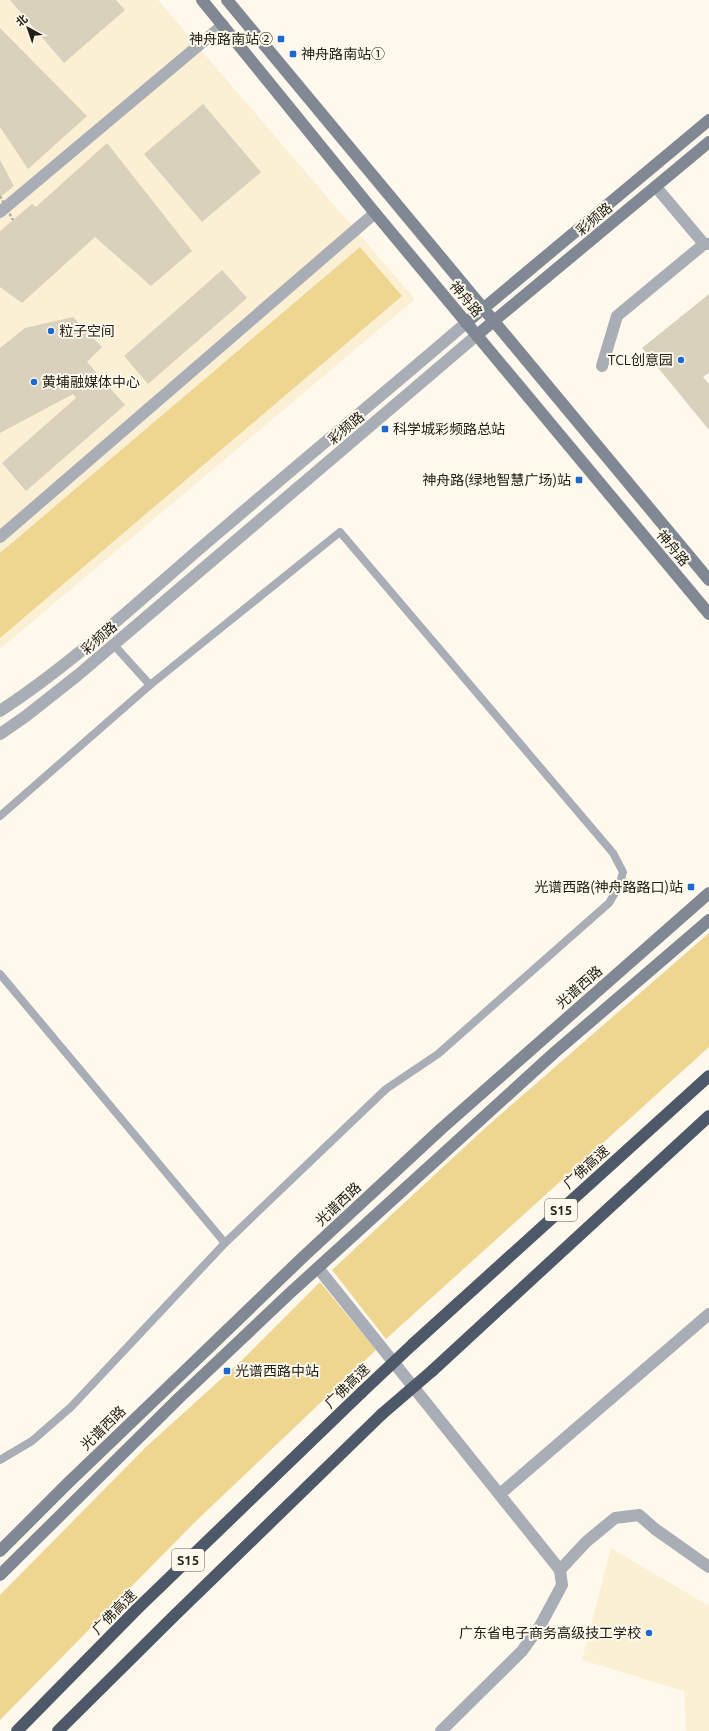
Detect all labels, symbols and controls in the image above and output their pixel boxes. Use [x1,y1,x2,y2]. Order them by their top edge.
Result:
north arrow [8,8,48,48]
text: 北 [14,12,30,28]
place label: 神舟路南站② [189,31,273,47]
marker: 神舟路南站② [276,34,286,44]
place label: 神舟路南站① [301,46,385,62]
marker: 神舟路南站① [288,49,298,59]
street label: 彩频路 [573,199,615,239]
street label: 神舟路 [446,278,486,320]
place label: 粒子空间 [59,323,115,339]
marker: 粒子空间 [46,326,56,336]
place label: TCL创意园 [608,352,673,368]
marker: TCL创意园 [676,355,686,365]
place label: 黄埔融媒体中心 [42,374,140,390]
marker: 黄埔融媒体中心 [29,377,39,387]
street label: 彩频路 [325,408,367,448]
place label: 科学城彩频路总站 [393,421,505,437]
marker: 科学城彩频路总站 [380,424,390,434]
place label: 神舟路(绿地智慧广场)站 [422,472,571,488]
marker: 神舟路(绿地智慧广场)站 [574,475,584,485]
street label: 神舟路 [653,527,693,569]
street label: 彩频路 [78,618,120,658]
place label: 光谱西路(神舟路路口)站 [534,879,683,895]
marker: 光谱西路(神舟路路口)站 [686,882,696,892]
street label: 光谱西路 [553,963,605,1011]
street label: 广佛高速 [560,1142,612,1192]
street label: 光谱西路 [312,1179,364,1229]
road number: S15 [545,1199,577,1221]
street label: 广佛高速 [321,1361,373,1411]
place label: 光谱西路中站 [235,1363,319,1379]
marker: 光谱西路中站 [222,1366,232,1376]
street label: 光谱西路 [77,1403,129,1453]
road number: S15 [172,1549,204,1571]
street label: 广佛高速 [89,1587,139,1637]
place label: 广东省电子商务高级技工学校 [459,1625,641,1641]
marker: 广东省电子商务高级技工学校 [644,1628,654,1638]

